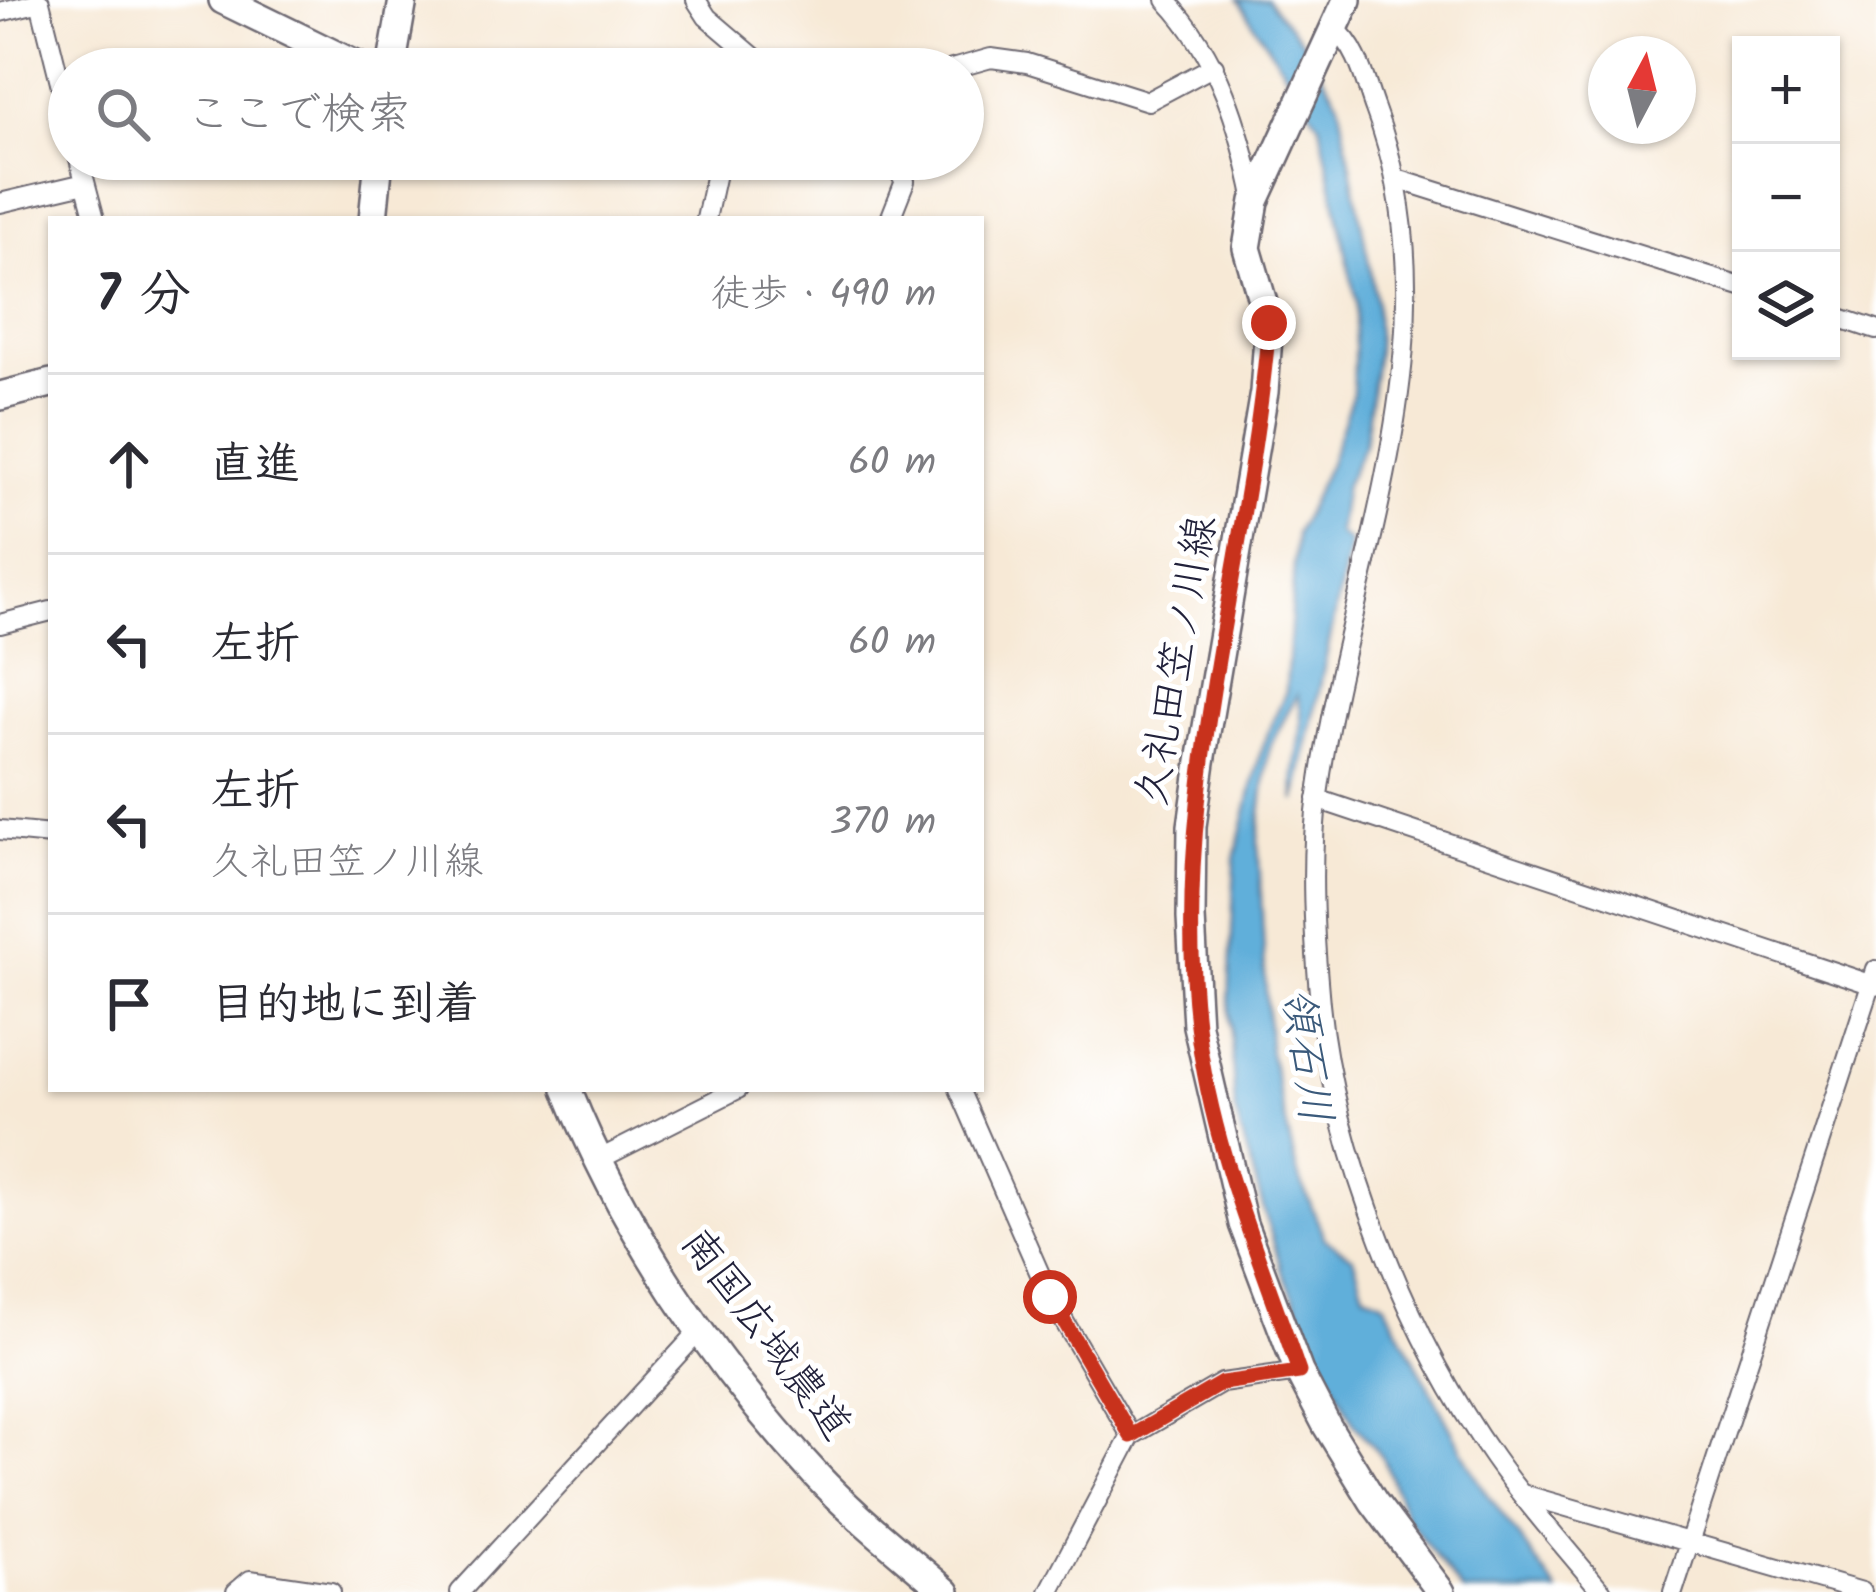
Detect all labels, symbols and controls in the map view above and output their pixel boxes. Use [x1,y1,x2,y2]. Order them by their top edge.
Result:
north arrow [1588,36,1696,144]
map controls [1732,36,1840,360]
button: + [1732,36,1840,144]
search box [48,48,984,180]
text: ここで検索 [186,80,411,152]
icon: search [90,81,156,147]
button: − [1732,144,1840,252]
button: layers [1732,252,1840,360]
text: 7 分 [96,256,191,337]
text: 徒歩 · 490 m [711,265,936,327]
route end [1242,296,1296,350]
text: 直進 [210,430,300,502]
icon: ahead [96,431,162,497]
text: 60 m [848,433,936,495]
street label: 久礼田笠ノ川線 [1119,510,1237,812]
text: 左折 [210,610,300,682]
icon: left [96,611,162,677]
text: 60 m [848,613,936,675]
text: 左折 [210,757,300,829]
icon: left [96,791,162,857]
text: 370 m [830,793,936,855]
text: 久礼田笠ノ川線 [210,833,483,895]
text: 目的地に到着 [210,970,480,1042]
icon: arrive [96,971,162,1037]
water label: 領石川 [1260,984,1350,1128]
street label: 南国広域農道 [662,1214,868,1456]
route start [1023,1270,1077,1324]

